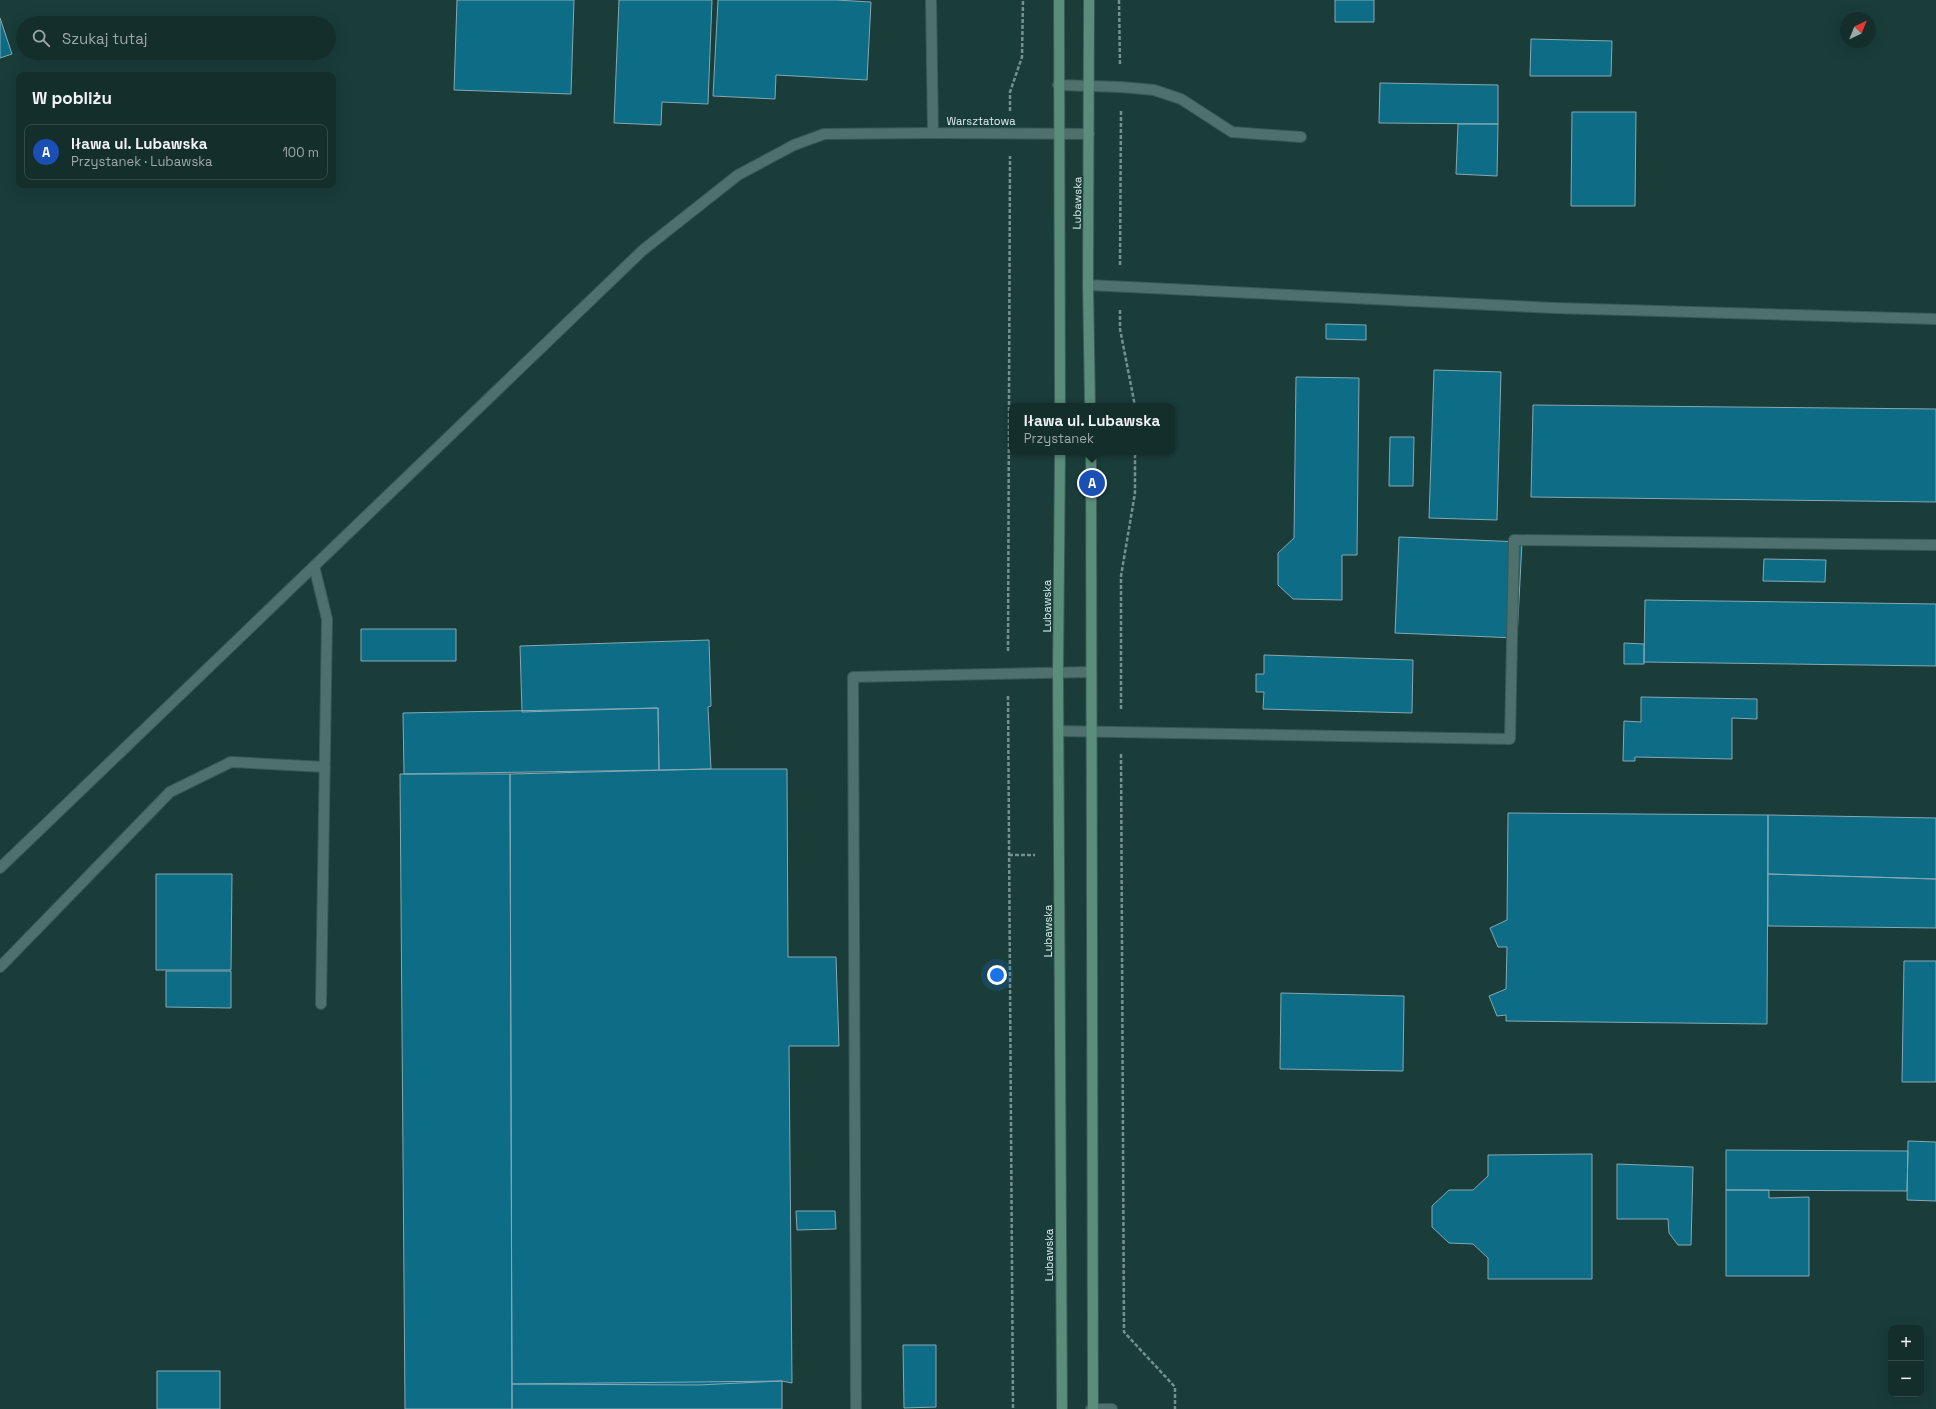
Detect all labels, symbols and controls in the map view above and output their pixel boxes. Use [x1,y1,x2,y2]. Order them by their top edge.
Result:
north arrow [1840,12,1876,48]
search box [16,16,336,60]
icon: search [30,27,52,49]
text: Szukaj tutaj [62,29,148,48]
text: W pobliżu [32,87,112,109]
street label: Warsztatowa [946,114,1016,128]
text: Iława ul. Lubawska [71,134,207,153]
text: A [42,144,50,161]
text: 100 m [282,144,319,161]
text: Przystanek · Lubawska [71,153,213,170]
street label: Lubawska [1070,176,1084,229]
popup [1009,403,1175,455]
text: Iława ul. Lubawska [1024,411,1160,430]
text: Przystanek [1024,430,1094,447]
pin: A [1079,468,1105,498]
street label: Lubawska [1040,579,1054,632]
street label: Lubawska [1041,904,1055,957]
your location [987,965,1007,985]
street label: Lubawska [1042,1228,1056,1281]
map controls [1888,1325,1924,1397]
button: + [1888,1325,1924,1361]
button: − [1888,1361,1924,1397]

